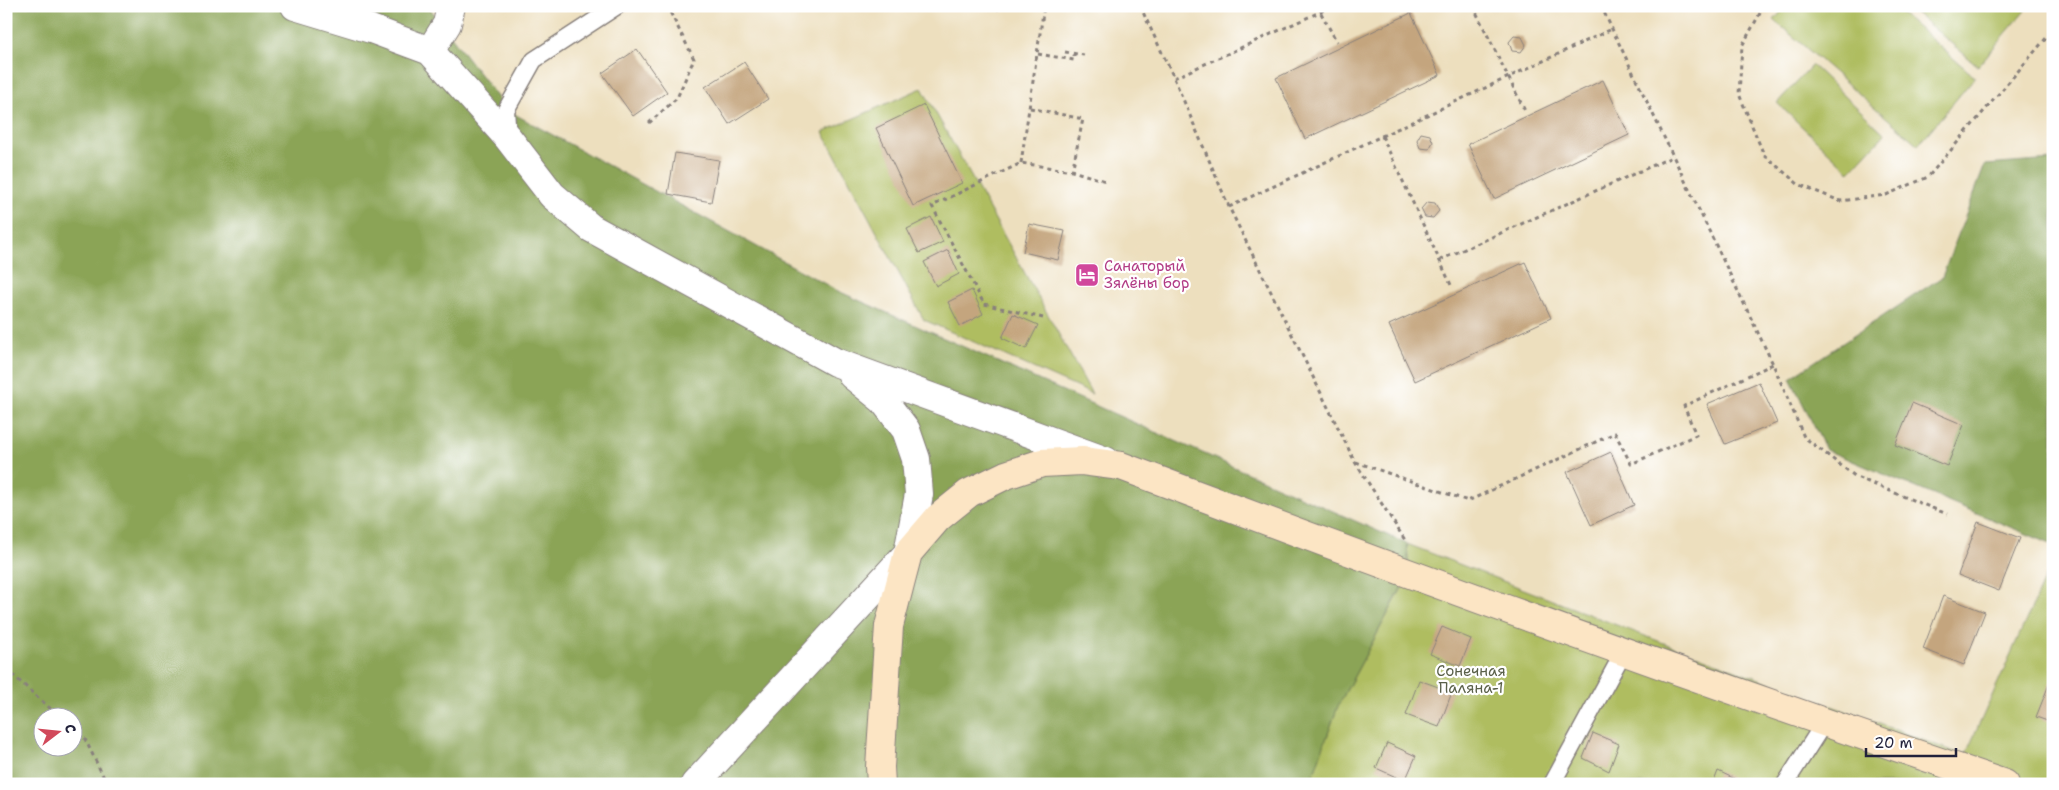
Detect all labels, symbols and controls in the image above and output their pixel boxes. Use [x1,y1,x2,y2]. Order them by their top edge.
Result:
place label: Санаторый Зялёны бор [1104,256,1189,293]
hotel icon: Санаторый Зялёны бор [1074,262,1100,288]
park label: Сонечная Паляна-1 [1436,661,1506,698]
north arrow [32,708,82,758]
text: С [61,722,80,735]
scale bar [1866,725,1956,757]
text: 20 m [1874,733,1913,753]

